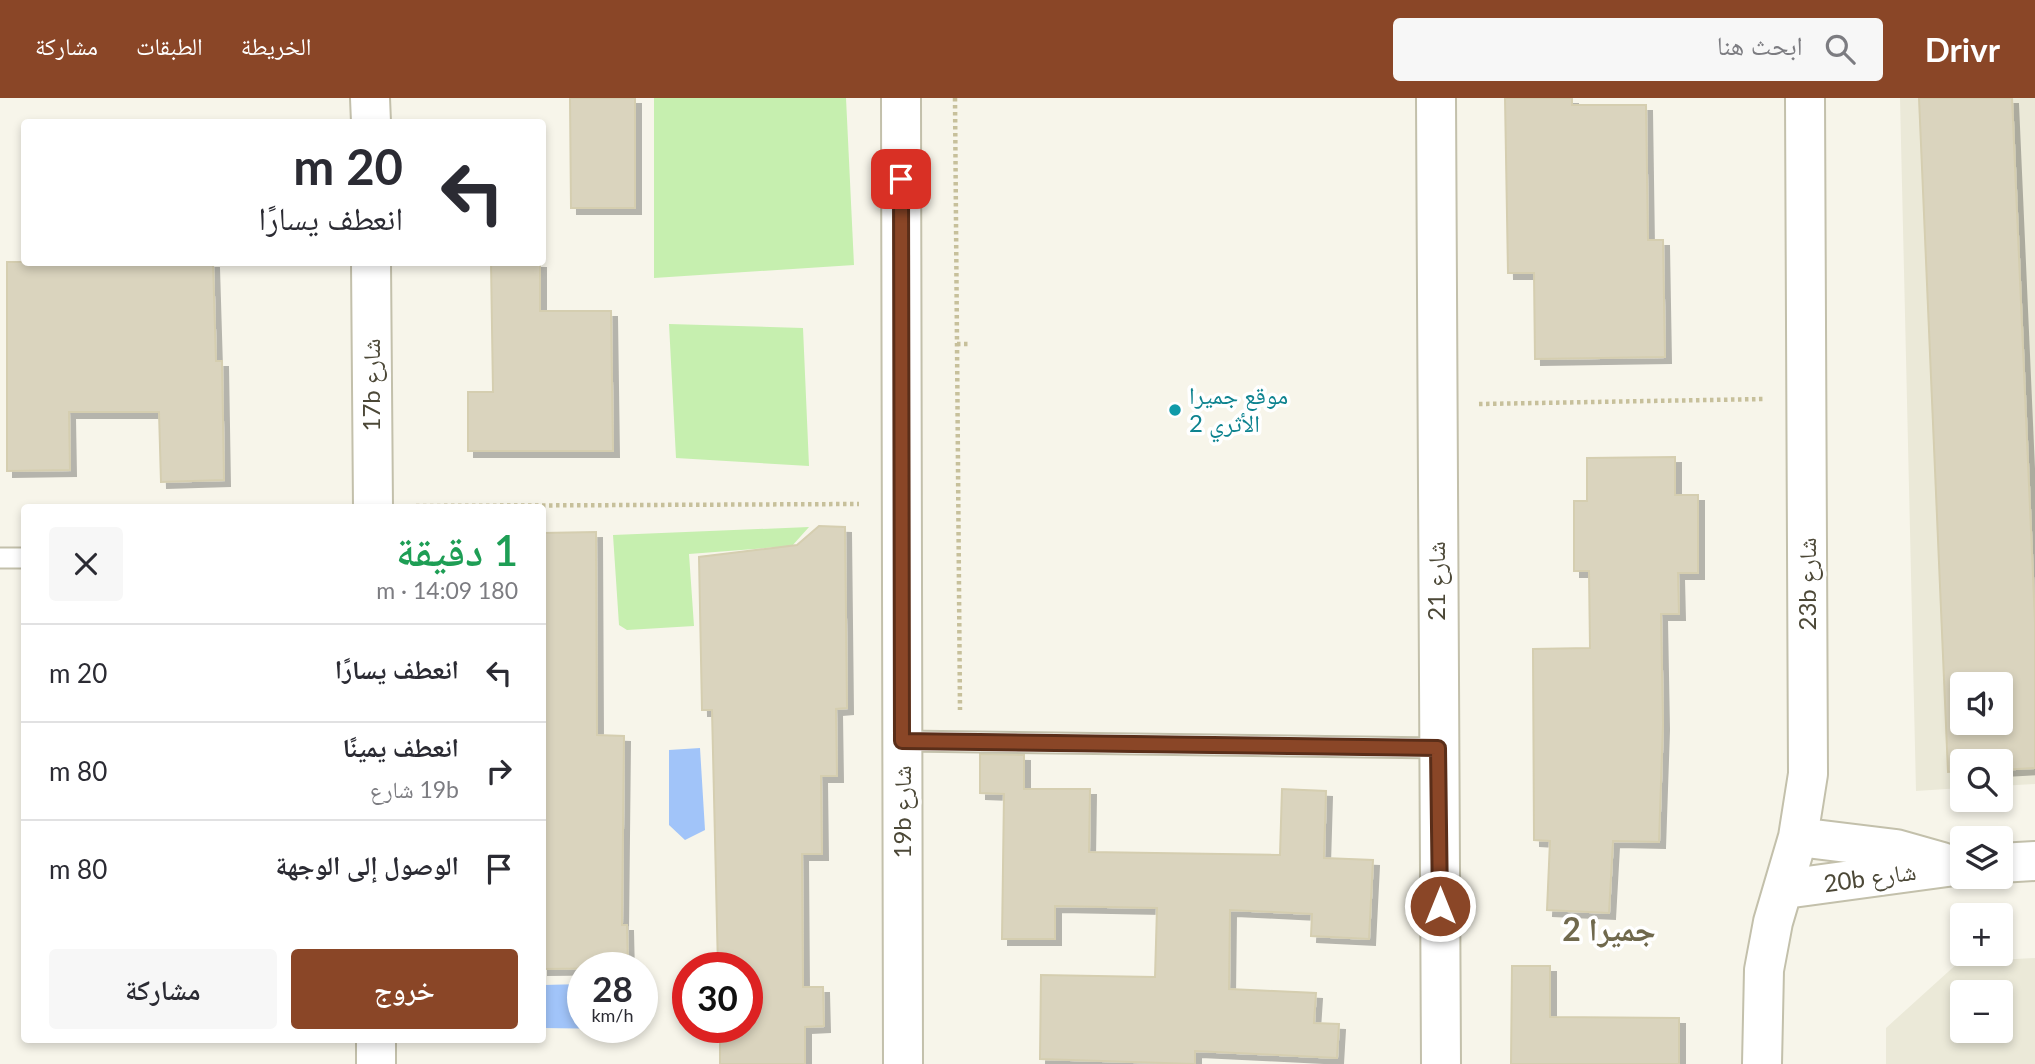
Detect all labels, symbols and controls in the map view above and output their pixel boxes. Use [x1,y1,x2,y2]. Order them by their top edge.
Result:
search box [1393,18,1883,81]
text: ابحث هنا [1717,29,1803,61]
text: Drivr [1925,29,2000,69]
icon: search [1821,30,1859,68]
text: مشاركة [35,31,98,60]
text: الطبقات [136,31,203,60]
text: الخريطة [241,31,311,60]
text: 20 m [293,137,403,195]
icon: left [427,147,518,238]
pin [871,149,931,209]
icon: arrive [882,160,920,198]
text: انعطف يسارًا [259,198,403,237]
street label: 17b شارع [356,338,387,432]
place label: موقع جميرا 2 الأثري [1189,380,1288,443]
marker: موقع جميرا 2 الأثري [1167,402,1183,418]
text: 1 دقيقة [396,525,518,575]
button: close [49,527,123,601]
street label: 23b شارع [1792,537,1823,631]
street label: شارع 21 [1421,541,1452,621]
text: 180 m · 14:09 [376,576,518,604]
text: انعطف يسارًا [335,653,459,685]
icon: left [480,654,518,692]
text: 20 m [49,657,107,689]
map controls [1950,672,2013,1043]
button: sound [1950,672,2013,735]
text: انعطف يمينًا [342,731,459,763]
button: search [1950,749,2013,812]
icon: right [480,752,518,790]
text: 80 m [49,755,107,787]
street label: 19b شارع [887,765,918,859]
text: 19b شارع [370,775,459,803]
button: layers [1950,826,2013,889]
text: الوصول إلى الوجهة [275,849,459,881]
icon: arrive [480,850,518,888]
text: 80 m [49,853,107,885]
street label: 20b شارع [1822,856,1918,899]
position arrow [1403,869,1477,943]
button: + [1950,903,2013,966]
district label: جميرا 2 [1562,909,1656,948]
button: مشاركة [49,949,277,1029]
button: خروج [291,949,518,1029]
speed limit sign: 30 [672,952,763,1043]
text: 28 [592,967,633,1009]
button: − [1950,980,2013,1043]
text: km/h [591,1004,634,1026]

